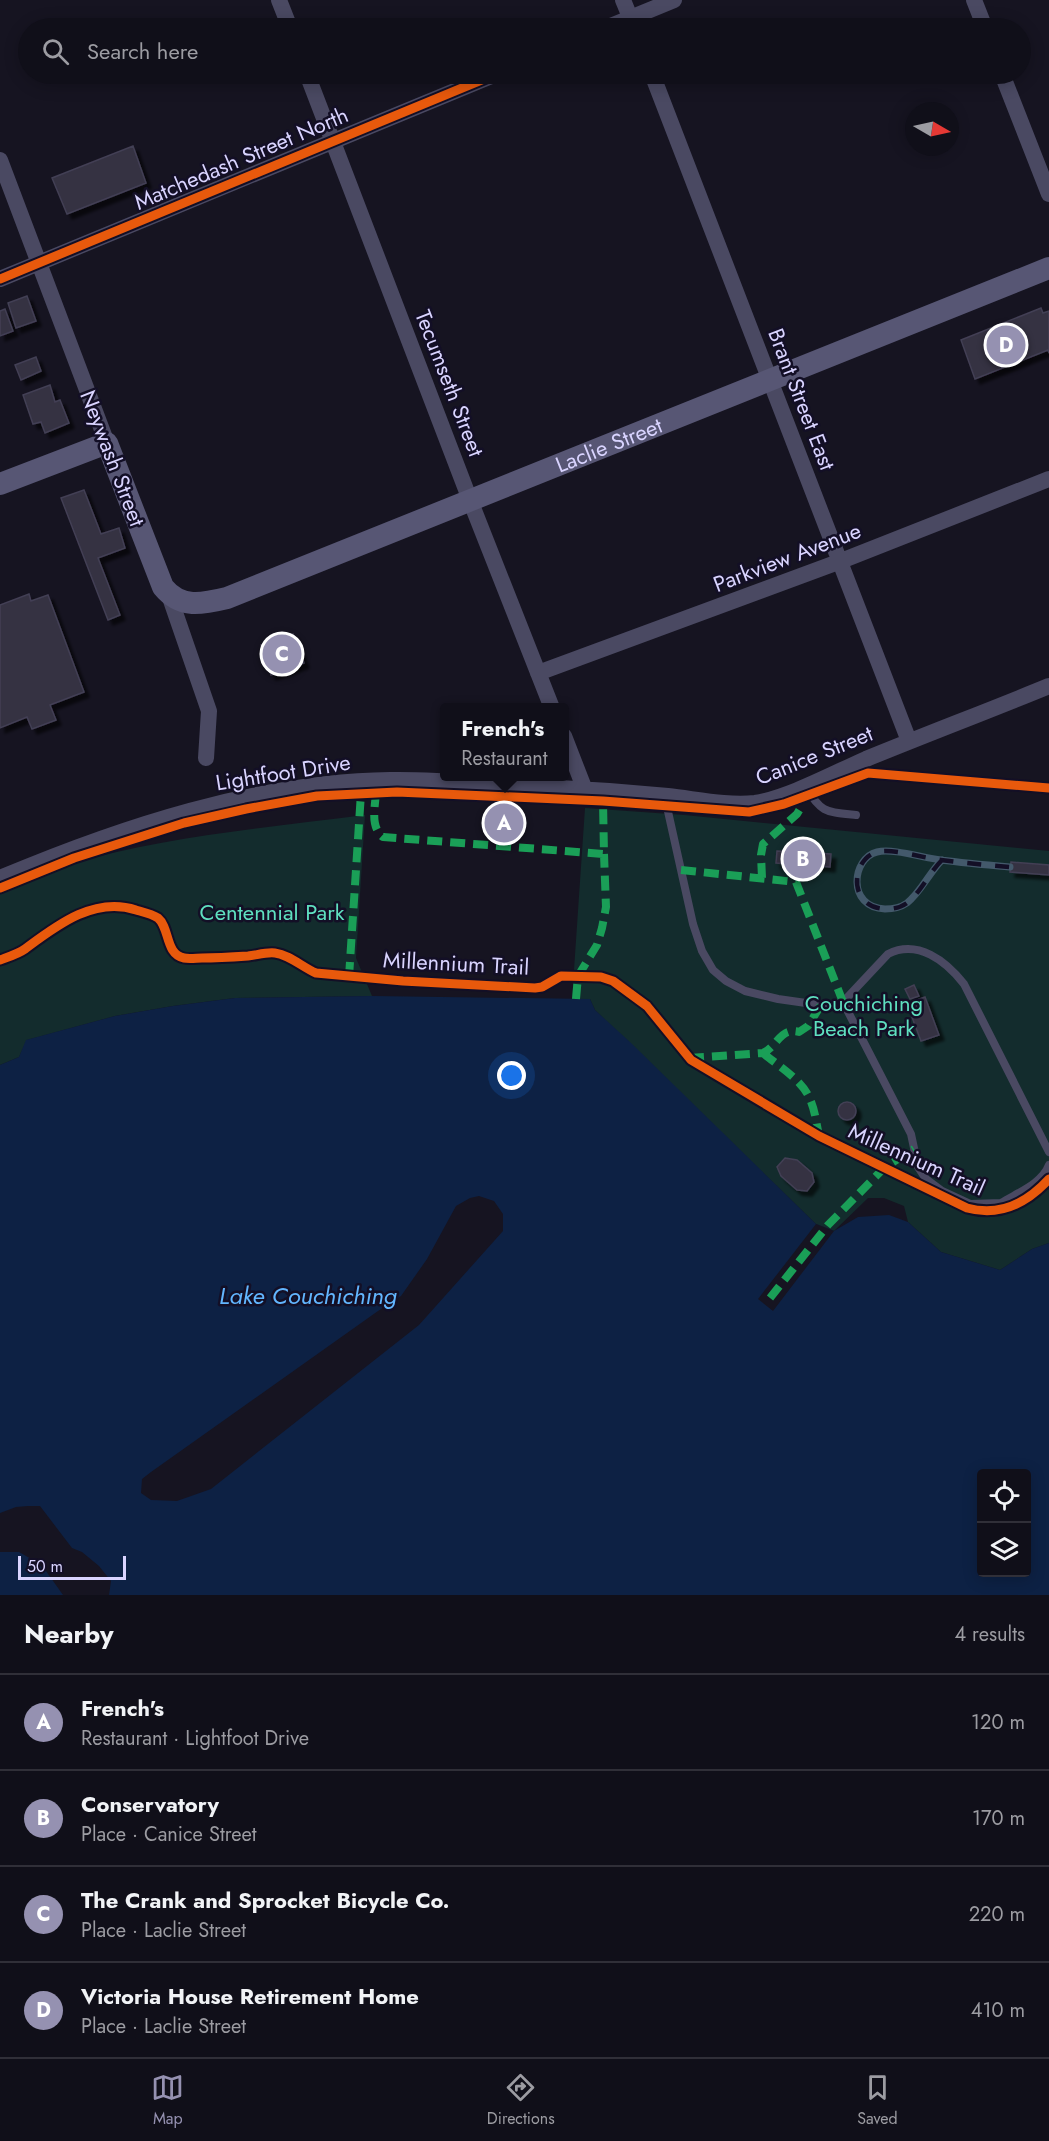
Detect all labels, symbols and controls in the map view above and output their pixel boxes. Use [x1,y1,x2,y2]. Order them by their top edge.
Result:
search box [18,18,1031,84]
icon: search [39,35,72,68]
text: Search here [87,35,198,67]
street label: Matchedash Street North [129,98,353,218]
north arrow [905,102,959,156]
street label: Tecumseth Street [407,305,493,462]
pin: D [986,322,1026,368]
street label: Brant Street East [760,323,844,475]
street label: Neywash Street [72,385,154,531]
street label: Laclie Street [551,409,667,481]
street label: Parkview Avenue [708,514,866,600]
pin: C [262,632,302,676]
popup [440,703,569,781]
text: French's [461,712,544,744]
street label: Canice Street [751,717,878,793]
text: Restaurant [461,744,548,773]
street label: Lightfoot Drive [213,746,353,798]
pin: A [484,800,524,846]
pin: B [784,836,822,882]
park label: Centennial Park [200,896,345,928]
street label: Millennium Trail [382,943,530,983]
park label: Couchiching Beach Park [805,987,923,1044]
your location [497,1061,526,1090]
street label: Millennium Trail [844,1115,990,1203]
water label: Lake Couchiching [219,1278,397,1313]
map controls [977,1469,1031,1577]
button: locate [977,1469,1031,1523]
button: layers [977,1523,1031,1577]
scale bar [18,1553,126,1580]
text: 50 m [27,1555,63,1578]
text: Nearby [24,1615,113,1653]
text: 4 results [954,1620,1025,1649]
text: French's [81,1692,164,1724]
text: A [36,1708,51,1737]
text: 120 m [971,1708,1025,1737]
text: Restaurant · Lightfoot Drive [81,1724,309,1753]
text: Conservatory [81,1788,219,1820]
text: B [37,1804,50,1833]
text: 170 m [972,1804,1025,1833]
text: Place · Canice Street [81,1820,257,1849]
text: The Crank and Sprocket Bicycle Co. [81,1884,450,1916]
text: C [36,1900,51,1929]
text: 220 m [969,1900,1025,1929]
text: Place · Laclie Street [81,1916,246,1945]
text: Victoria House Retirement Home [81,1980,419,2012]
text: D [36,1996,51,2025]
text: 410 m [971,1996,1025,2025]
text: Place · Laclie Street [81,2012,246,2041]
tab: Map [151,2071,184,2130]
tab: Directions [487,2071,555,2130]
tab: Saved [857,2071,898,2130]

